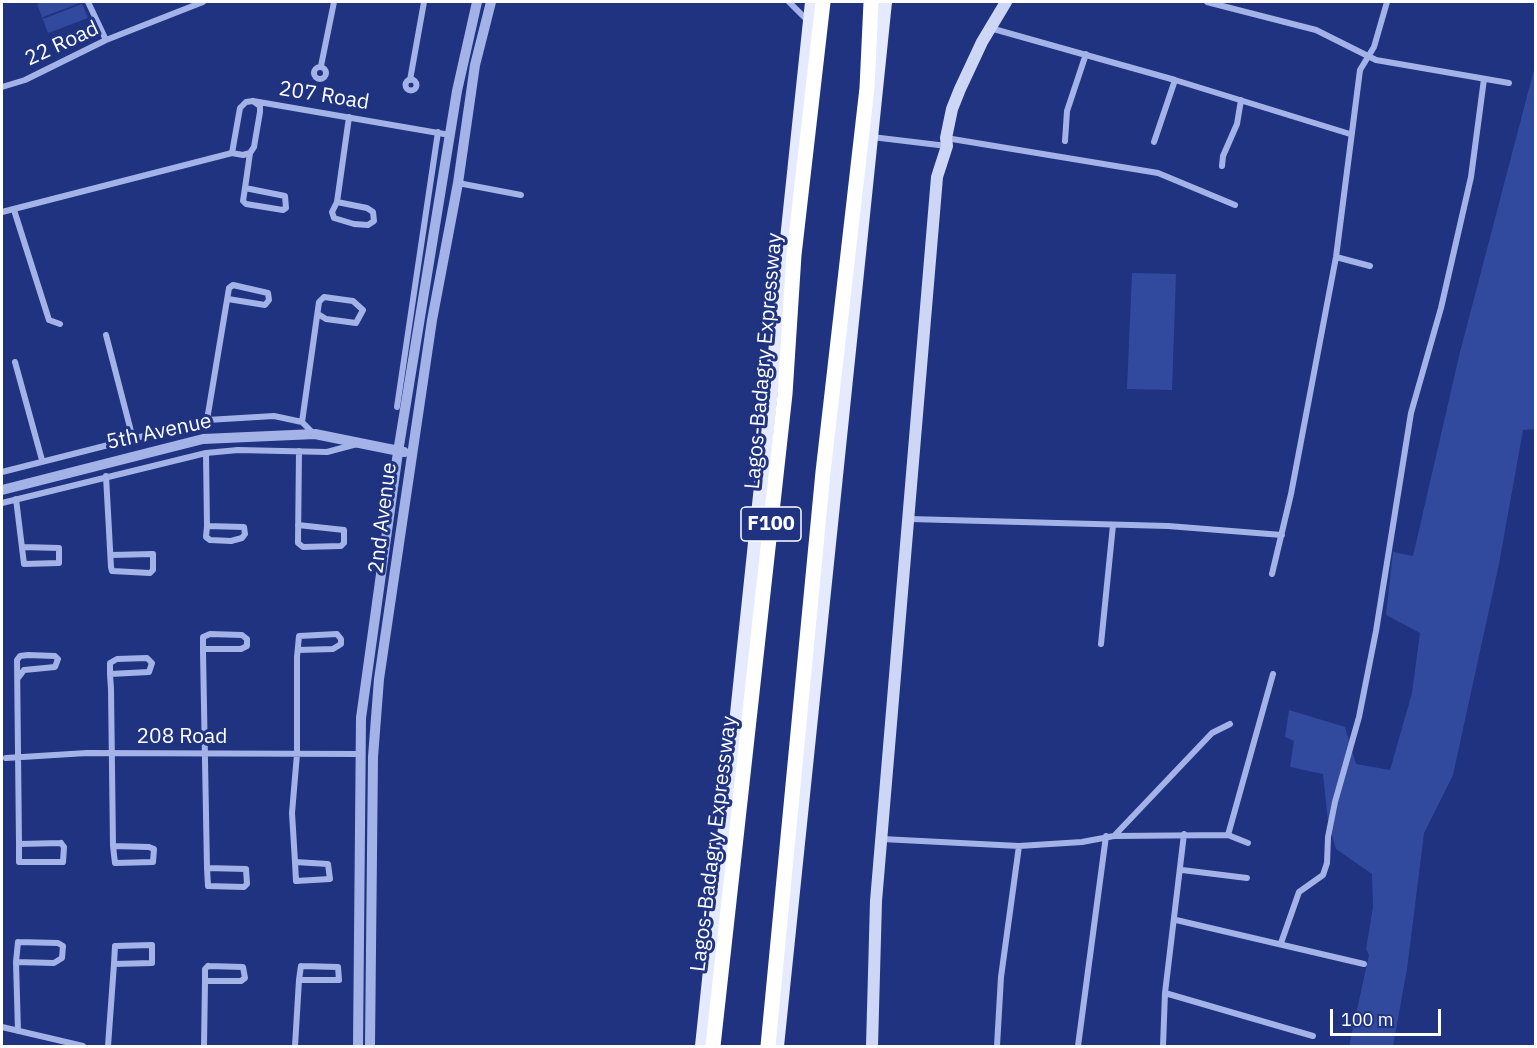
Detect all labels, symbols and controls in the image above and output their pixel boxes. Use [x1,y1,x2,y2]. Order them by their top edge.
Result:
street label: 22 Road [21,16,103,72]
street label: 207 Road [277,76,371,116]
street label: Lagos-Badagry Expressway [740,232,788,490]
street label: 5th Avenue [104,409,214,455]
street label: 2nd Avenue [364,461,402,575]
road number: F100 [741,507,801,541]
street label: Lagos-Badagry Expressway [686,715,742,973]
street label: 208 Road [136,724,228,750]
scale bar [1333,997,1444,1035]
text: 100 m [1341,1008,1393,1031]

